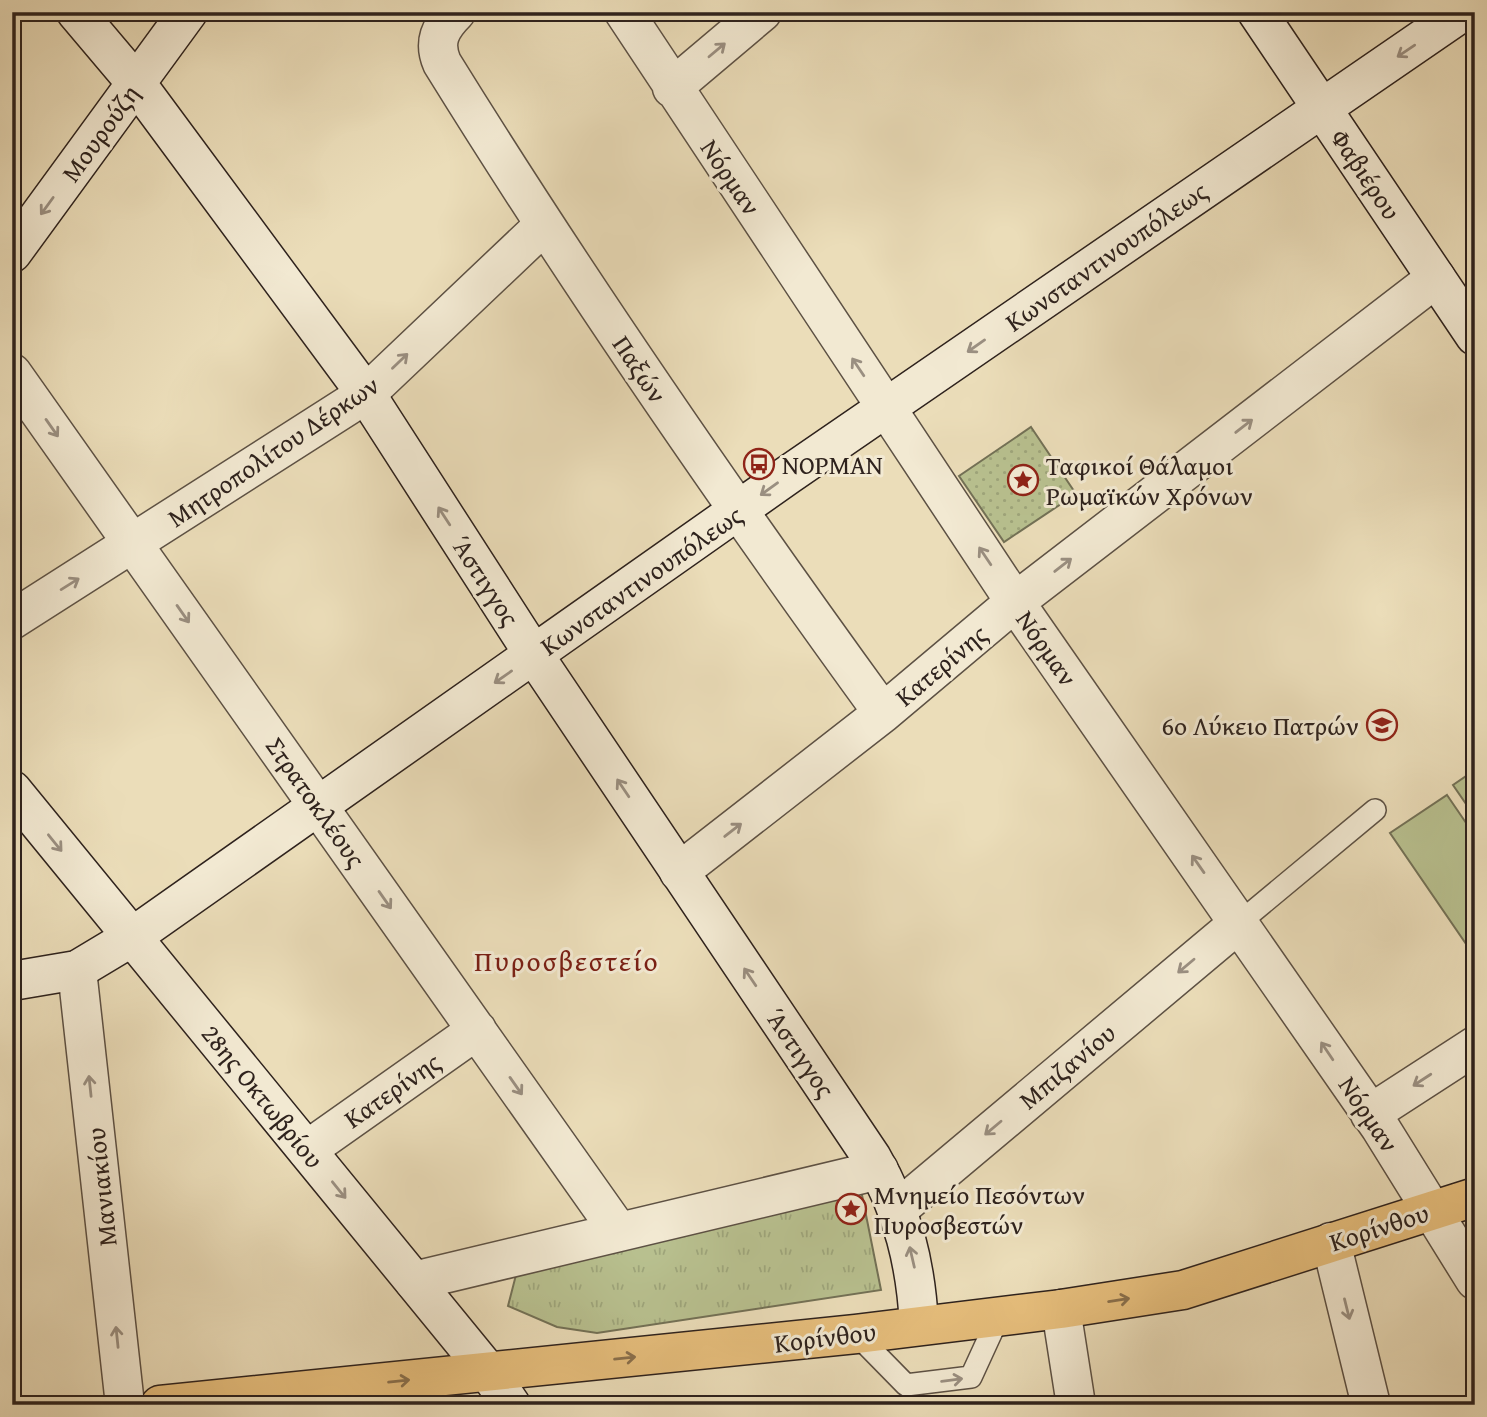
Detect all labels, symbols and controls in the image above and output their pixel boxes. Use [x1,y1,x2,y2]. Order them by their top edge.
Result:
one-way arrow [708,42,726,58]
one-way arrow [1397,44,1416,58]
street label: Μουρούζη [51,76,149,190]
street label: Φαβιέρου [1321,120,1411,228]
street label: Νόρμαν [691,131,771,223]
street label: Κωνσταντινουπόλεως [997,171,1215,341]
one-way arrow [39,196,54,215]
street label: Παξών [603,327,677,411]
one-way arrow [967,339,986,353]
one-way arrow [391,353,408,370]
one-way arrow [851,357,865,377]
street label: Μητροπολίτου Δέρκων [159,365,387,537]
one-way arrow [45,418,59,437]
one-way arrow [1234,419,1252,434]
place label: ΝΟΡΜΑΝ [782,445,883,484]
place label: Ταφικοί Θάλαμοι Ρωμαϊκών Χρόνων [1046,446,1253,515]
bus stop icon: ΝΟΡΜΑΝ [742,447,776,481]
place icon: Ταφικοί Θάλαμοι Ρωμαϊκών Χρόνων [1006,463,1040,497]
one-way arrow [760,482,779,497]
street label: Κωνσταντινουπόλεως [532,495,750,665]
one-way arrow [437,507,451,527]
street label: Άστιγγος [442,528,530,634]
one-way arrow [977,547,992,566]
one-way arrow [1054,558,1072,573]
one-way arrow [60,577,80,591]
street label: Νόρμαν [1007,602,1087,694]
one-way arrow [176,604,190,623]
street label: Κατερίνης [886,615,996,715]
one-way arrow [494,670,513,684]
place label: 6ο Λύκειο Πατρών [1161,706,1359,745]
school or university icon: 6ο Λύκειο Πατρών [1365,708,1399,742]
street label: Στρατοκλέους [256,729,376,875]
one-way arrow [616,779,630,798]
one-way arrow [724,823,742,838]
one-way arrow [48,833,63,851]
one-way arrow [1191,855,1205,874]
one-way arrow [378,890,392,909]
district label: Πυροσβεστείο [474,940,660,981]
one-way arrow [1178,958,1196,974]
one-way arrow [743,968,757,987]
street label: Άστιγγος [757,1001,845,1105]
street label: Μπιζανίου [1010,1014,1124,1118]
street label: 28ης Οκτωβρίου [193,1015,333,1177]
street label: Κατερίνης [336,1042,448,1138]
one-way arrow [1320,1042,1334,1061]
street label: Νόρμαν [1329,1068,1409,1160]
one-way arrow [1413,1074,1433,1088]
one-way arrow [83,1076,96,1098]
one-way arrow [509,1076,523,1095]
one-way arrow [985,1120,1003,1136]
street label: Μανιακίου [75,1126,127,1248]
place label: Μνημείο Πεσόντων Πυροσβεστών [874,1175,1085,1244]
one-way arrow [331,1180,347,1198]
place icon: Μνημείο Πεσόντων Πυροσβεστών [834,1192,868,1226]
street label: Κορίνθου [1324,1193,1434,1261]
one-way arrow [905,1246,919,1269]
one-way arrow [1107,1293,1130,1306]
one-way arrow [1341,1297,1354,1320]
street label: Κορίνθου [772,1311,878,1363]
one-way arrow [111,1326,124,1349]
one-way arrow [614,1352,636,1365]
one-way arrow [940,1373,962,1386]
one-way arrow [387,1375,410,1388]

